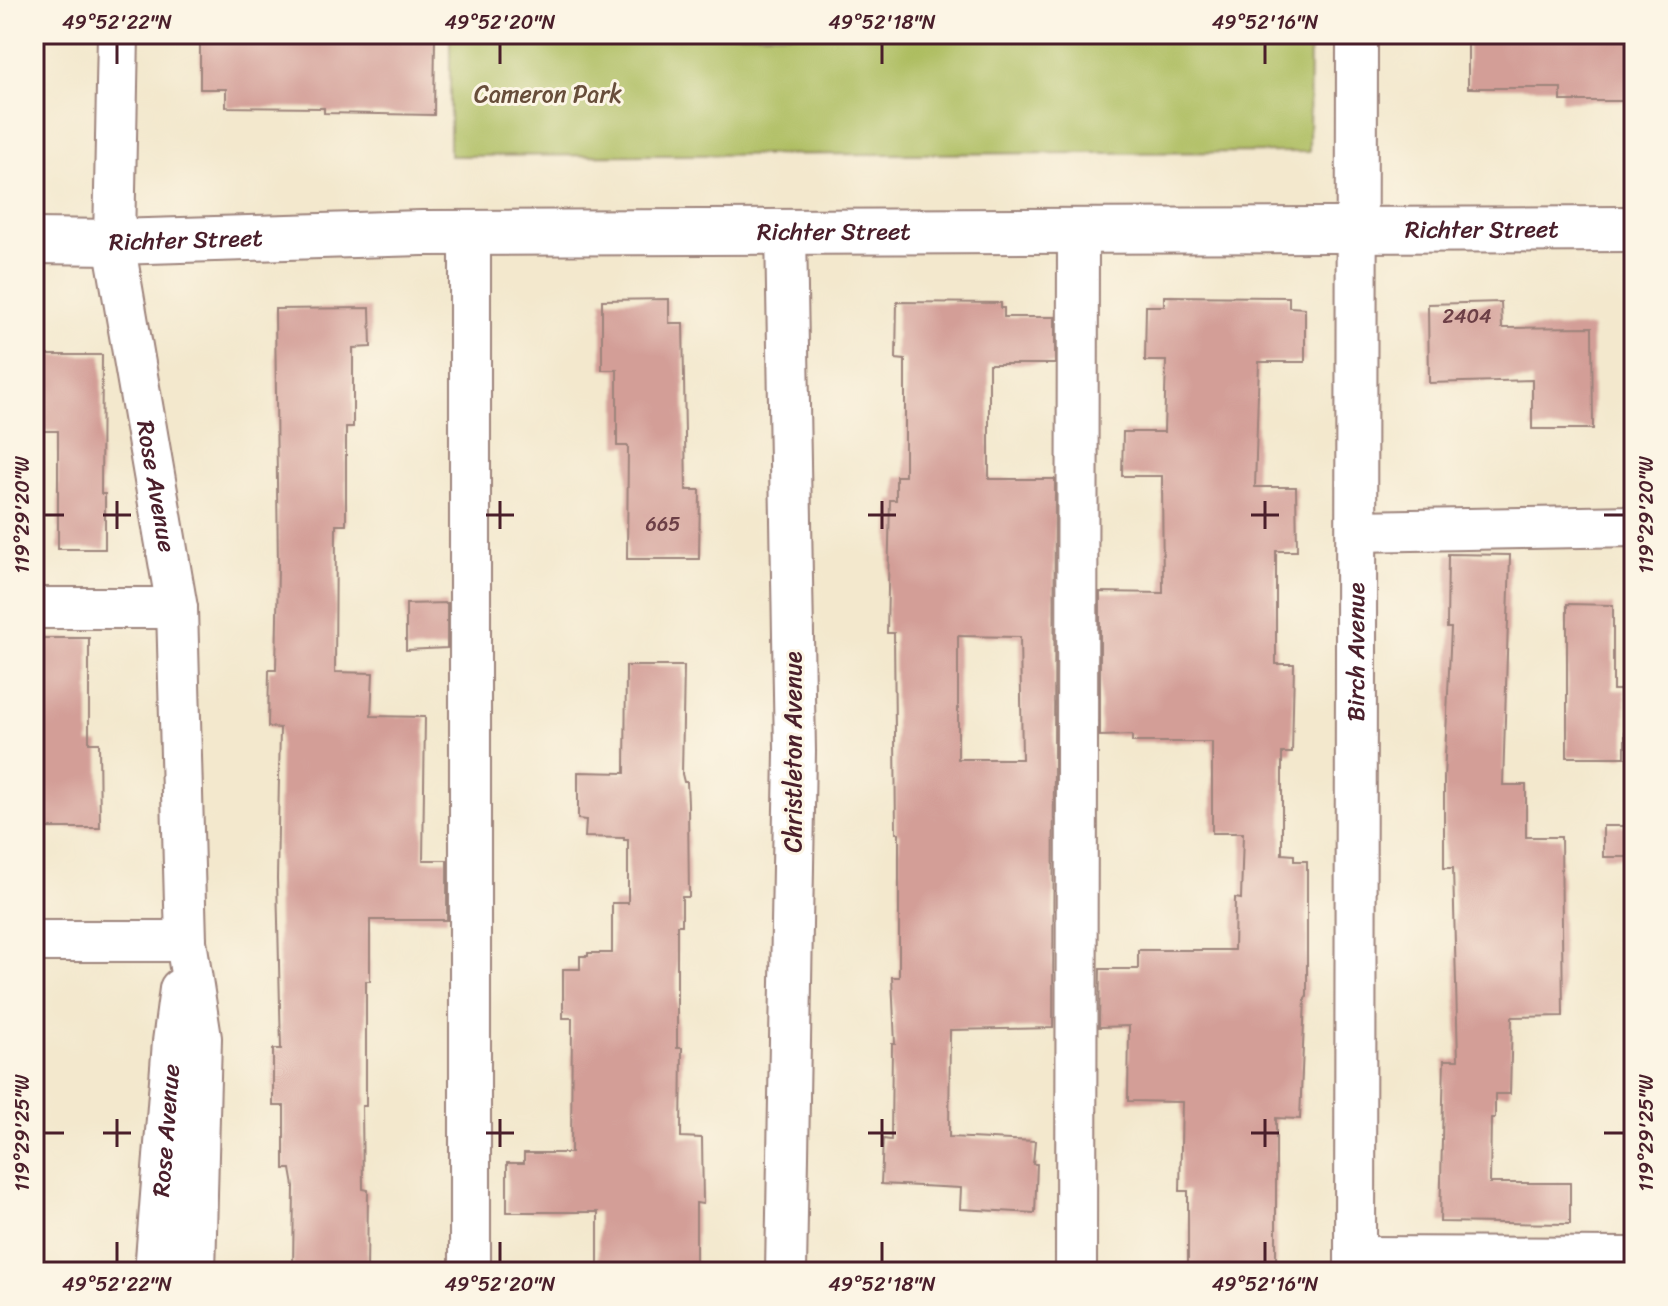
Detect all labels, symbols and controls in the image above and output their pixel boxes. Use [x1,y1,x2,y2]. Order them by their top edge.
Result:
text: 49°52'22"N [62,5,172,40]
text: 49°52'20"N [445,5,556,40]
text: 49°52'18"N [828,5,936,40]
text: 49°52'16"N [1212,5,1318,40]
park label: Cameron Park [474,73,622,115]
street label: Richter Street [1405,208,1559,251]
street label: Richter Street [757,210,911,253]
street label: Richter Street [109,217,263,263]
house number: 2404 [1442,299,1492,334]
street label: Rose Avenue [124,417,188,556]
text: 119°29'20"W [5,456,40,574]
text: 119°29'20"W [1629,456,1664,574]
house number: 665 [646,507,680,542]
street label: Birch Avenue [1335,582,1377,722]
street label: Christleton Avenue [772,651,814,852]
street label: Rose Avenue [140,1062,192,1198]
text: 119°29'25"W [5,1074,40,1191]
text: 119°29'25"W [1629,1074,1664,1191]
text: 49°52'22"N [62,1267,172,1302]
text: 49°52'20"N [445,1267,556,1302]
text: 49°52'18"N [828,1267,936,1302]
text: 49°52'16"N [1212,1267,1318,1302]

